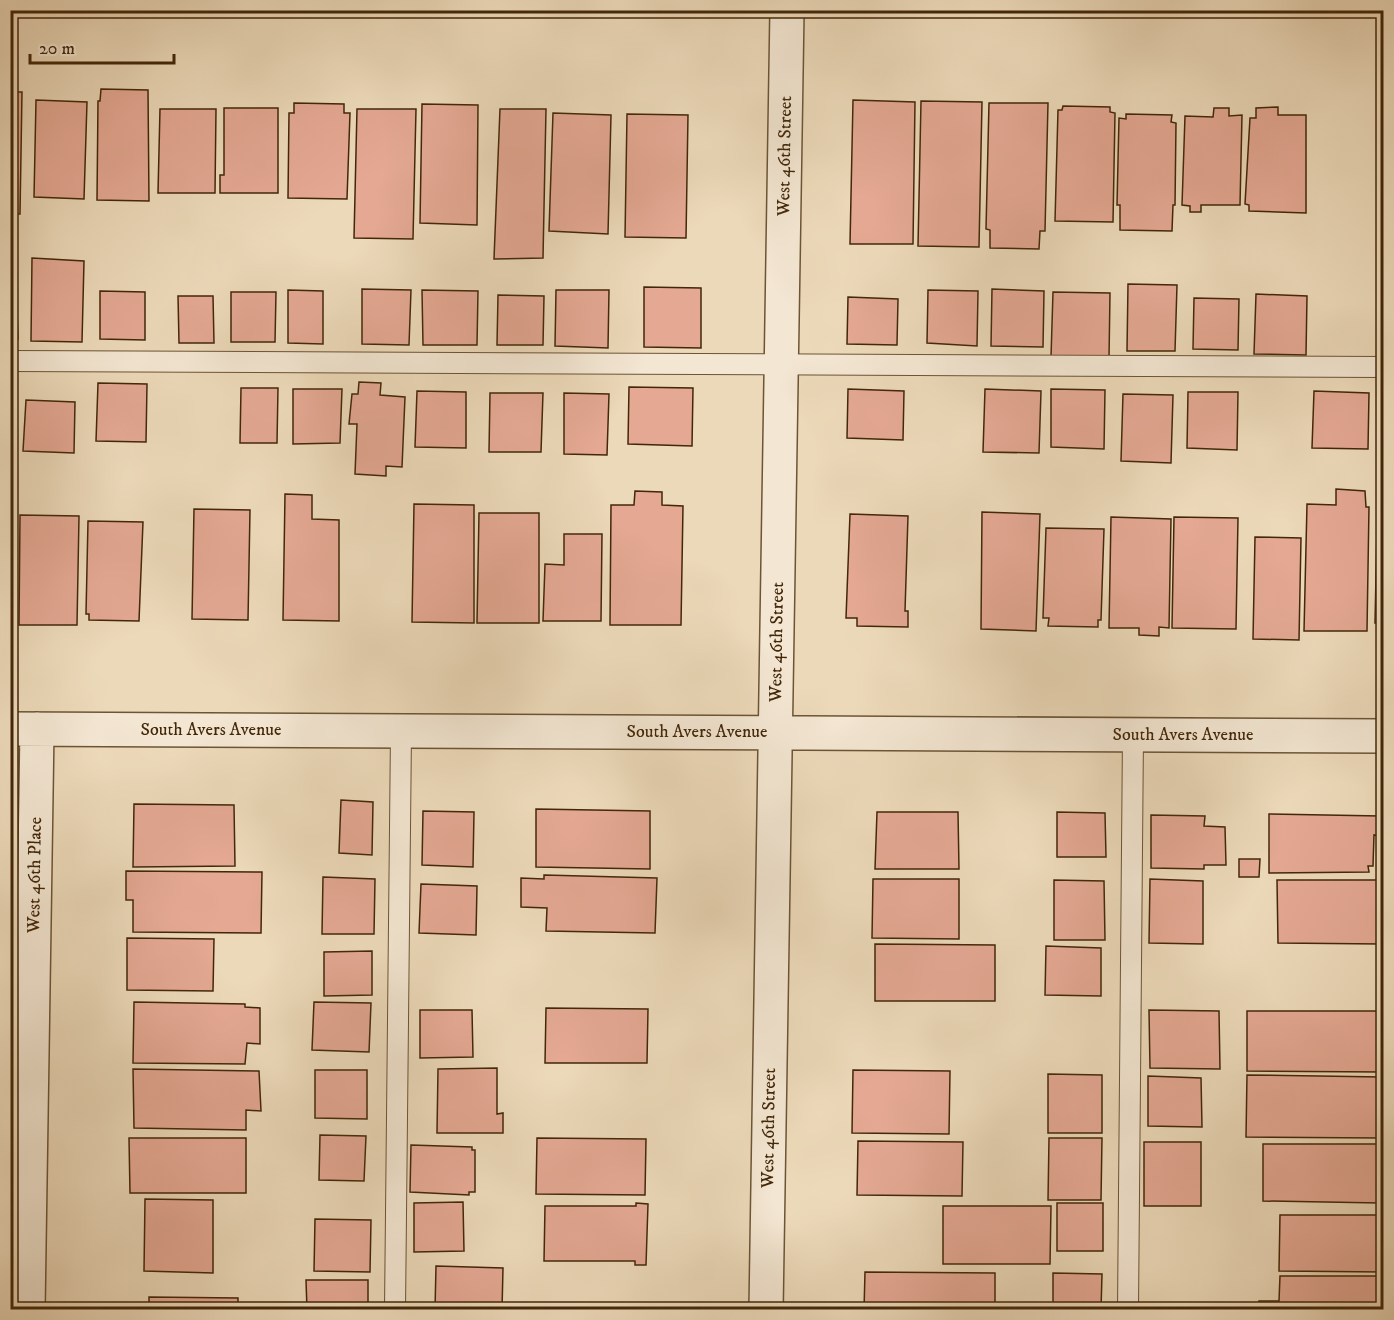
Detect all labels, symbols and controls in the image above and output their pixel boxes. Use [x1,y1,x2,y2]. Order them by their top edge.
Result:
scale bar [30,27,174,65]
text: 20 m [39,38,75,60]
street label: West 46th Street [773,96,797,217]
street label: West 46th Street [765,582,789,703]
street label: South Avers Avenue [141,719,281,741]
street label: South Avers Avenue [627,721,767,743]
street label: South Avers Avenue [1113,724,1253,746]
street label: West 46th Place [23,817,47,934]
street label: West 46th Street [757,1068,781,1189]

